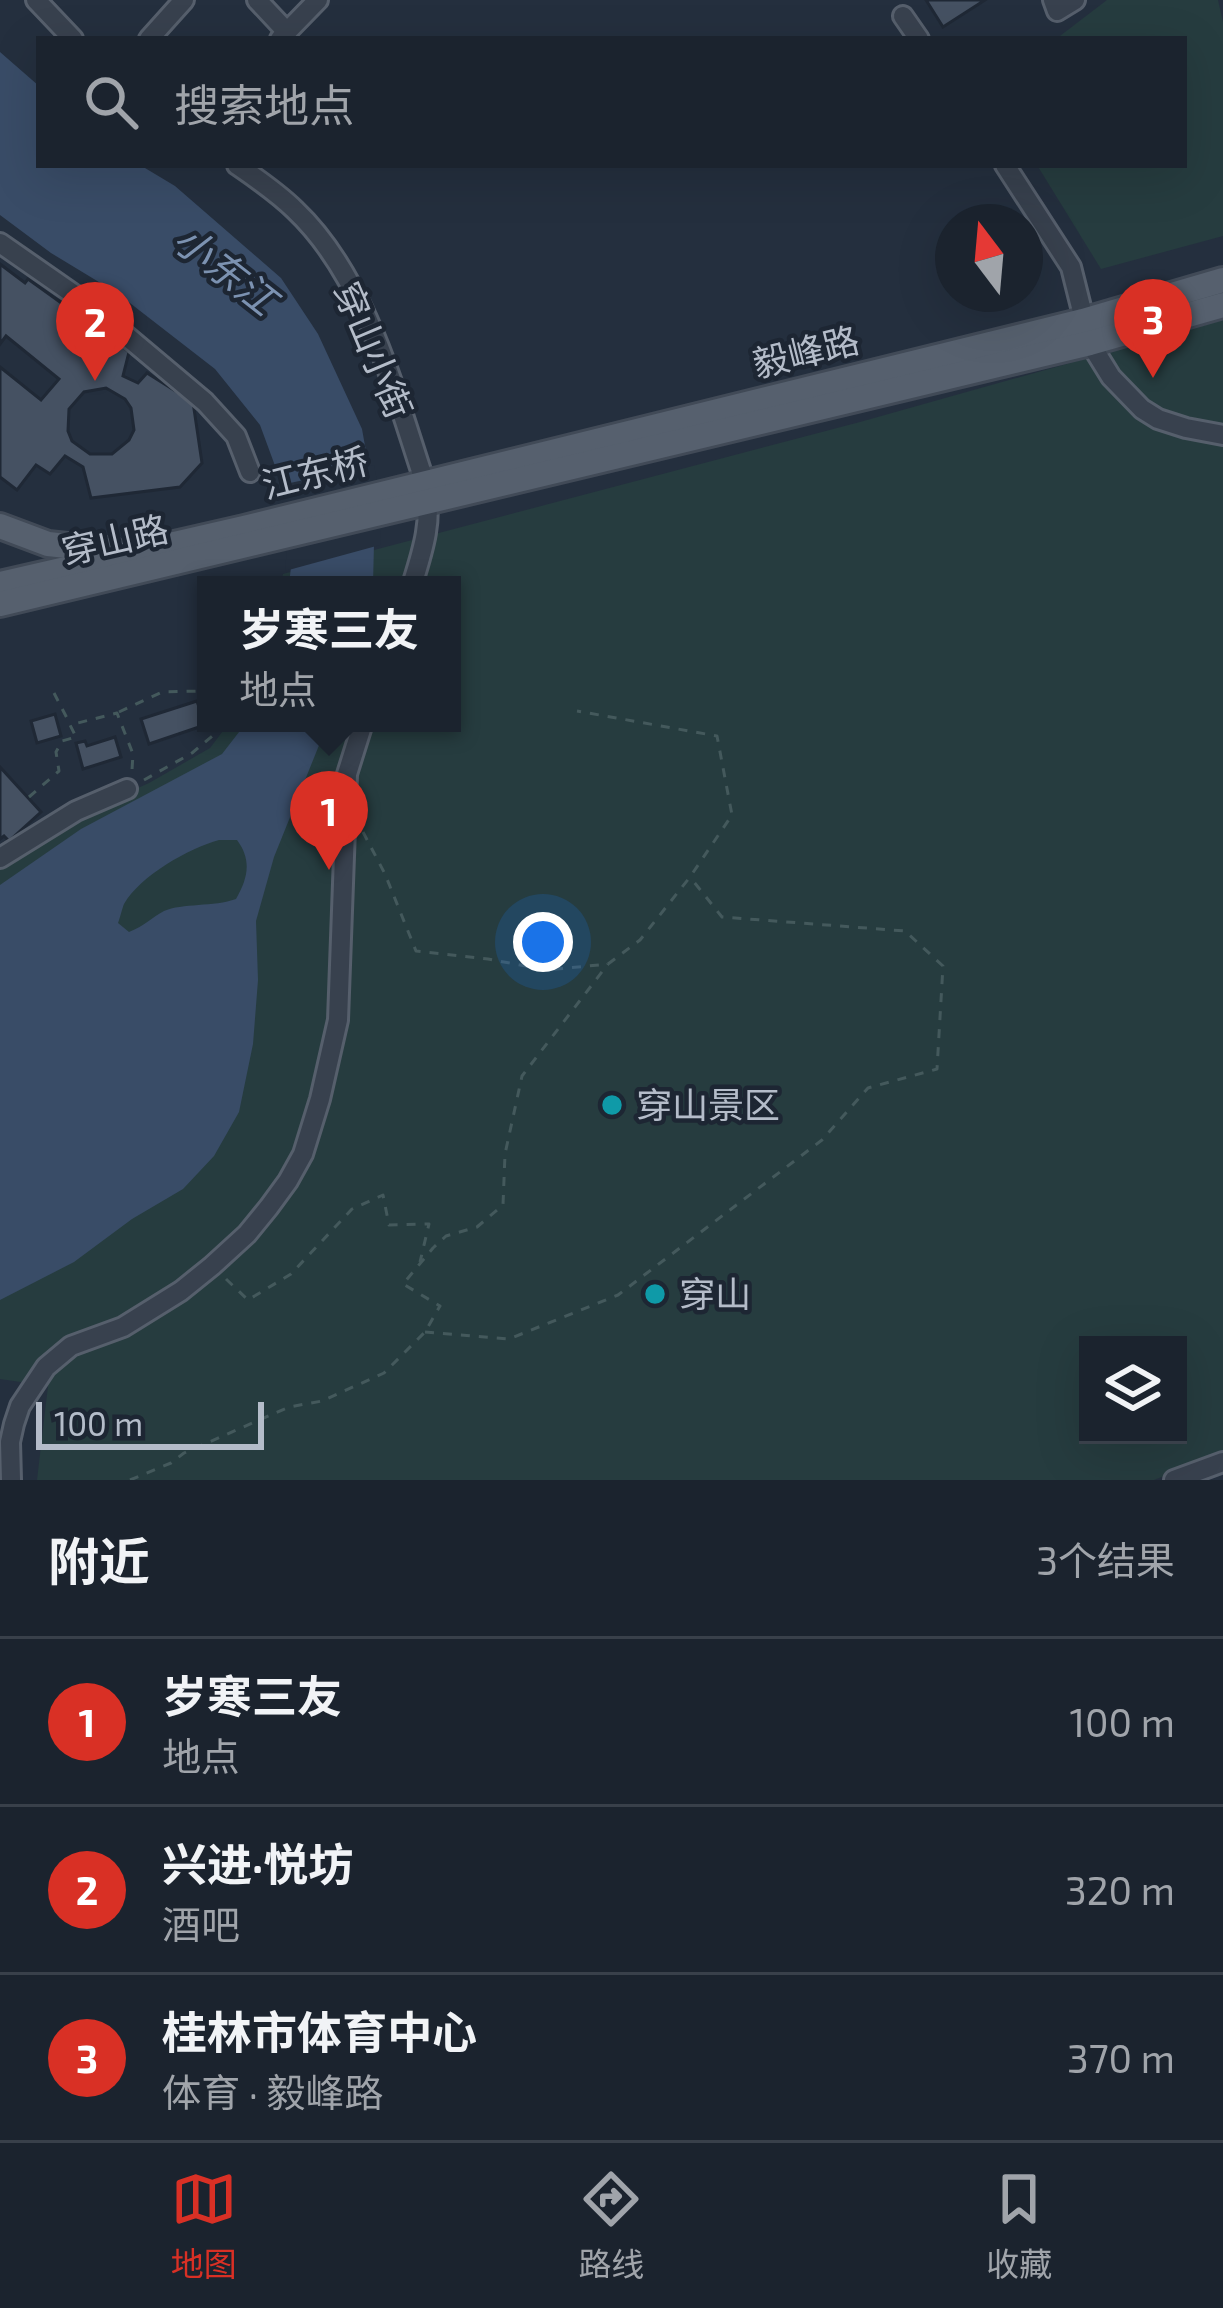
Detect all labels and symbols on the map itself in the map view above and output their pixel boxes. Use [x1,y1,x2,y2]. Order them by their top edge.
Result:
north arrow [935,204,1043,312]
water label: 小东江 [165,214,290,326]
street label: 穿山小街 [326,275,422,424]
pin: 3 [1114,279,1192,378]
pin: 2 [56,282,134,381]
street label: 毅峰路 [748,317,863,384]
street label: 江东桥 [257,438,372,505]
street label: 穿山路 [57,505,172,572]
pin: 1 [290,771,368,870]
your location [513,912,573,972]
place label: 穿山景区 [636,1082,780,1125]
marker: 穿山景区 [599,1092,625,1118]
place label: 穿山 [679,1271,751,1314]
marker: 穿山 [642,1281,668,1307]
scale bar [36,1396,264,1449]

